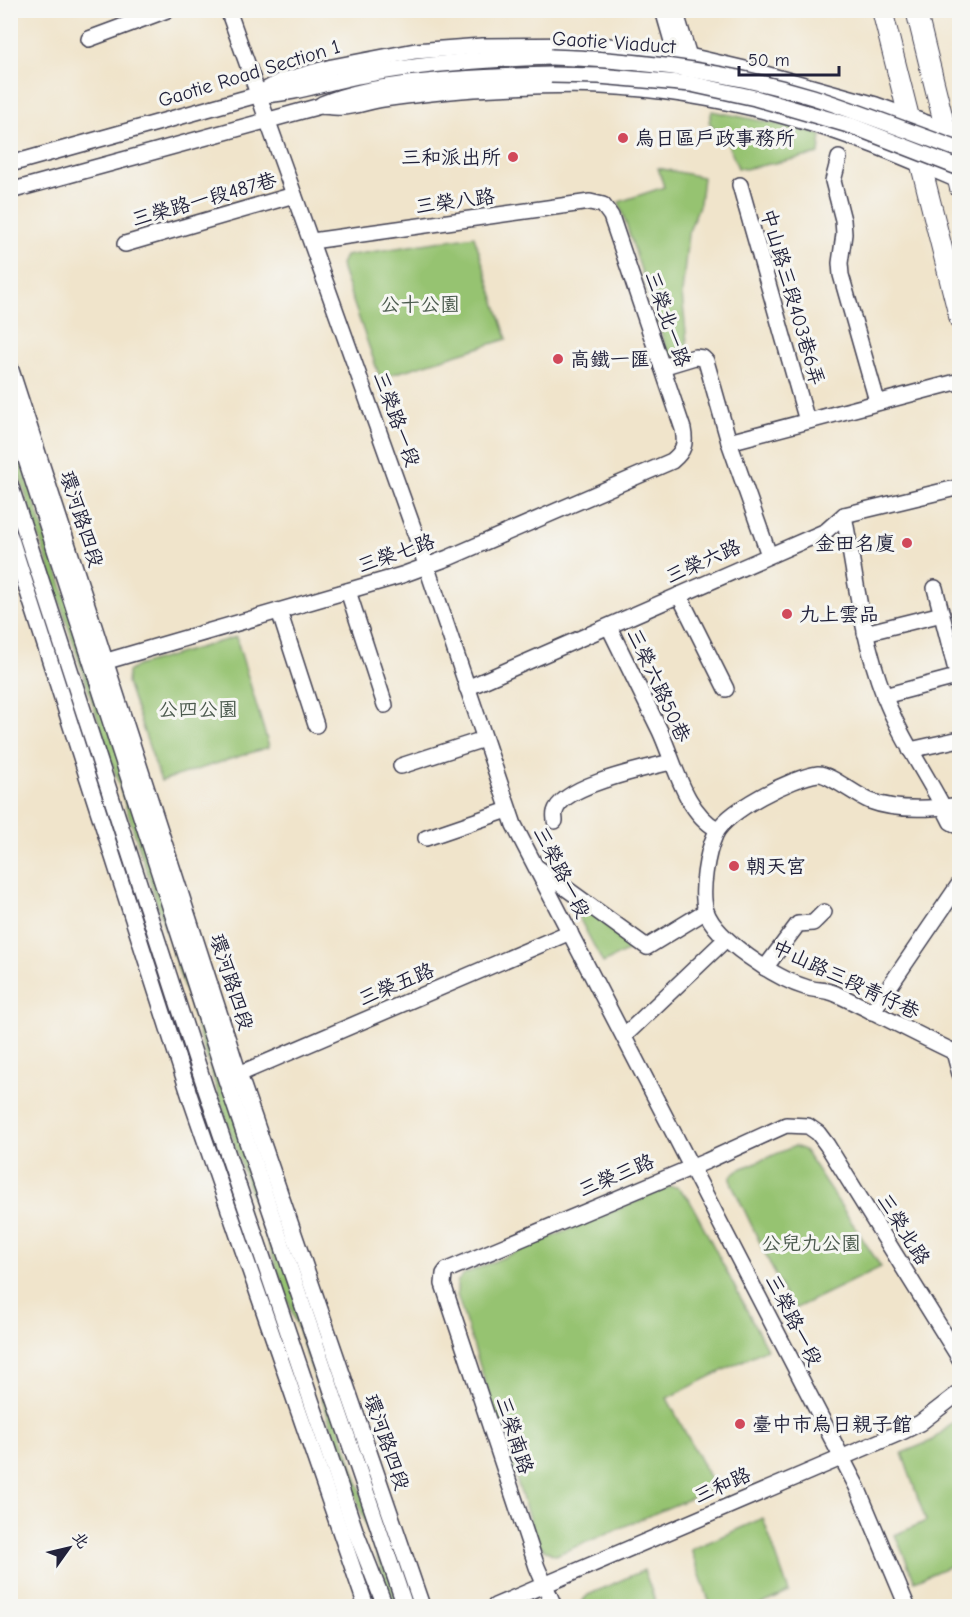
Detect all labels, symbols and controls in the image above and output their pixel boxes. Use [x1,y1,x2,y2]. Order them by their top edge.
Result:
street label: Gaotie Viaduct [551,27,678,58]
street label: Gaotie Road Section 1 [155,35,343,112]
scale bar [739,39,840,77]
text: 50 m [748,50,790,71]
place label: 烏日區戶政事務所 [635,127,795,150]
marker: 烏日區戶政事務所 [616,131,630,145]
place label: 三和派出所 [401,146,501,169]
marker: 三和派出所 [506,150,520,164]
street label: 三榮路一段487巷 [129,168,280,231]
street label: 三榮八路 [414,184,497,218]
street label: 中山路三段403巷6弄 [756,206,829,388]
street label: 三榮北一路 [640,268,695,371]
park label: 公十公園 [380,293,460,316]
place label: 高鐵一匯 [570,348,650,371]
marker: 高鐵一匯 [551,352,565,366]
street label: 三榮路一段 [369,368,424,470]
street label: 環河路四段 [55,468,108,570]
street label: 三榮七路 [355,529,439,577]
place label: 金田名廈 [815,532,895,555]
street label: 三榮六路 [662,534,745,588]
marker: 金田名廈 [900,536,914,550]
place label: 九上雲品 [799,603,879,626]
marker: 九上雲品 [780,607,794,621]
street label: 三榮六路50巷 [622,625,695,747]
park label: 公四公園 [158,698,238,721]
street label: 三榮路一段 [529,822,595,922]
place label: 朝天宮 [746,855,806,878]
marker: 朝天宮 [727,859,741,873]
street label: 環河路四段 [205,931,258,1033]
street label: 中山路三段青仔巷 [768,935,924,1024]
street label: 三榮五路 [355,958,438,1011]
street label: 三榮三路 [575,1149,658,1202]
street label: 三榮北路 [873,1189,935,1270]
park label: 公兒九公園 [761,1232,861,1255]
street label: 三榮路一段 [761,1270,827,1370]
street label: 環河路四段 [359,1391,414,1493]
street label: 三榮南路 [491,1394,538,1478]
place label: 臺中市烏日親子館 [752,1413,912,1436]
marker: 臺中市烏日親子館 [733,1417,747,1431]
street label: 三和路 [690,1462,755,1508]
north arrow [39,1518,99,1578]
text: 北 [69,1528,93,1552]

